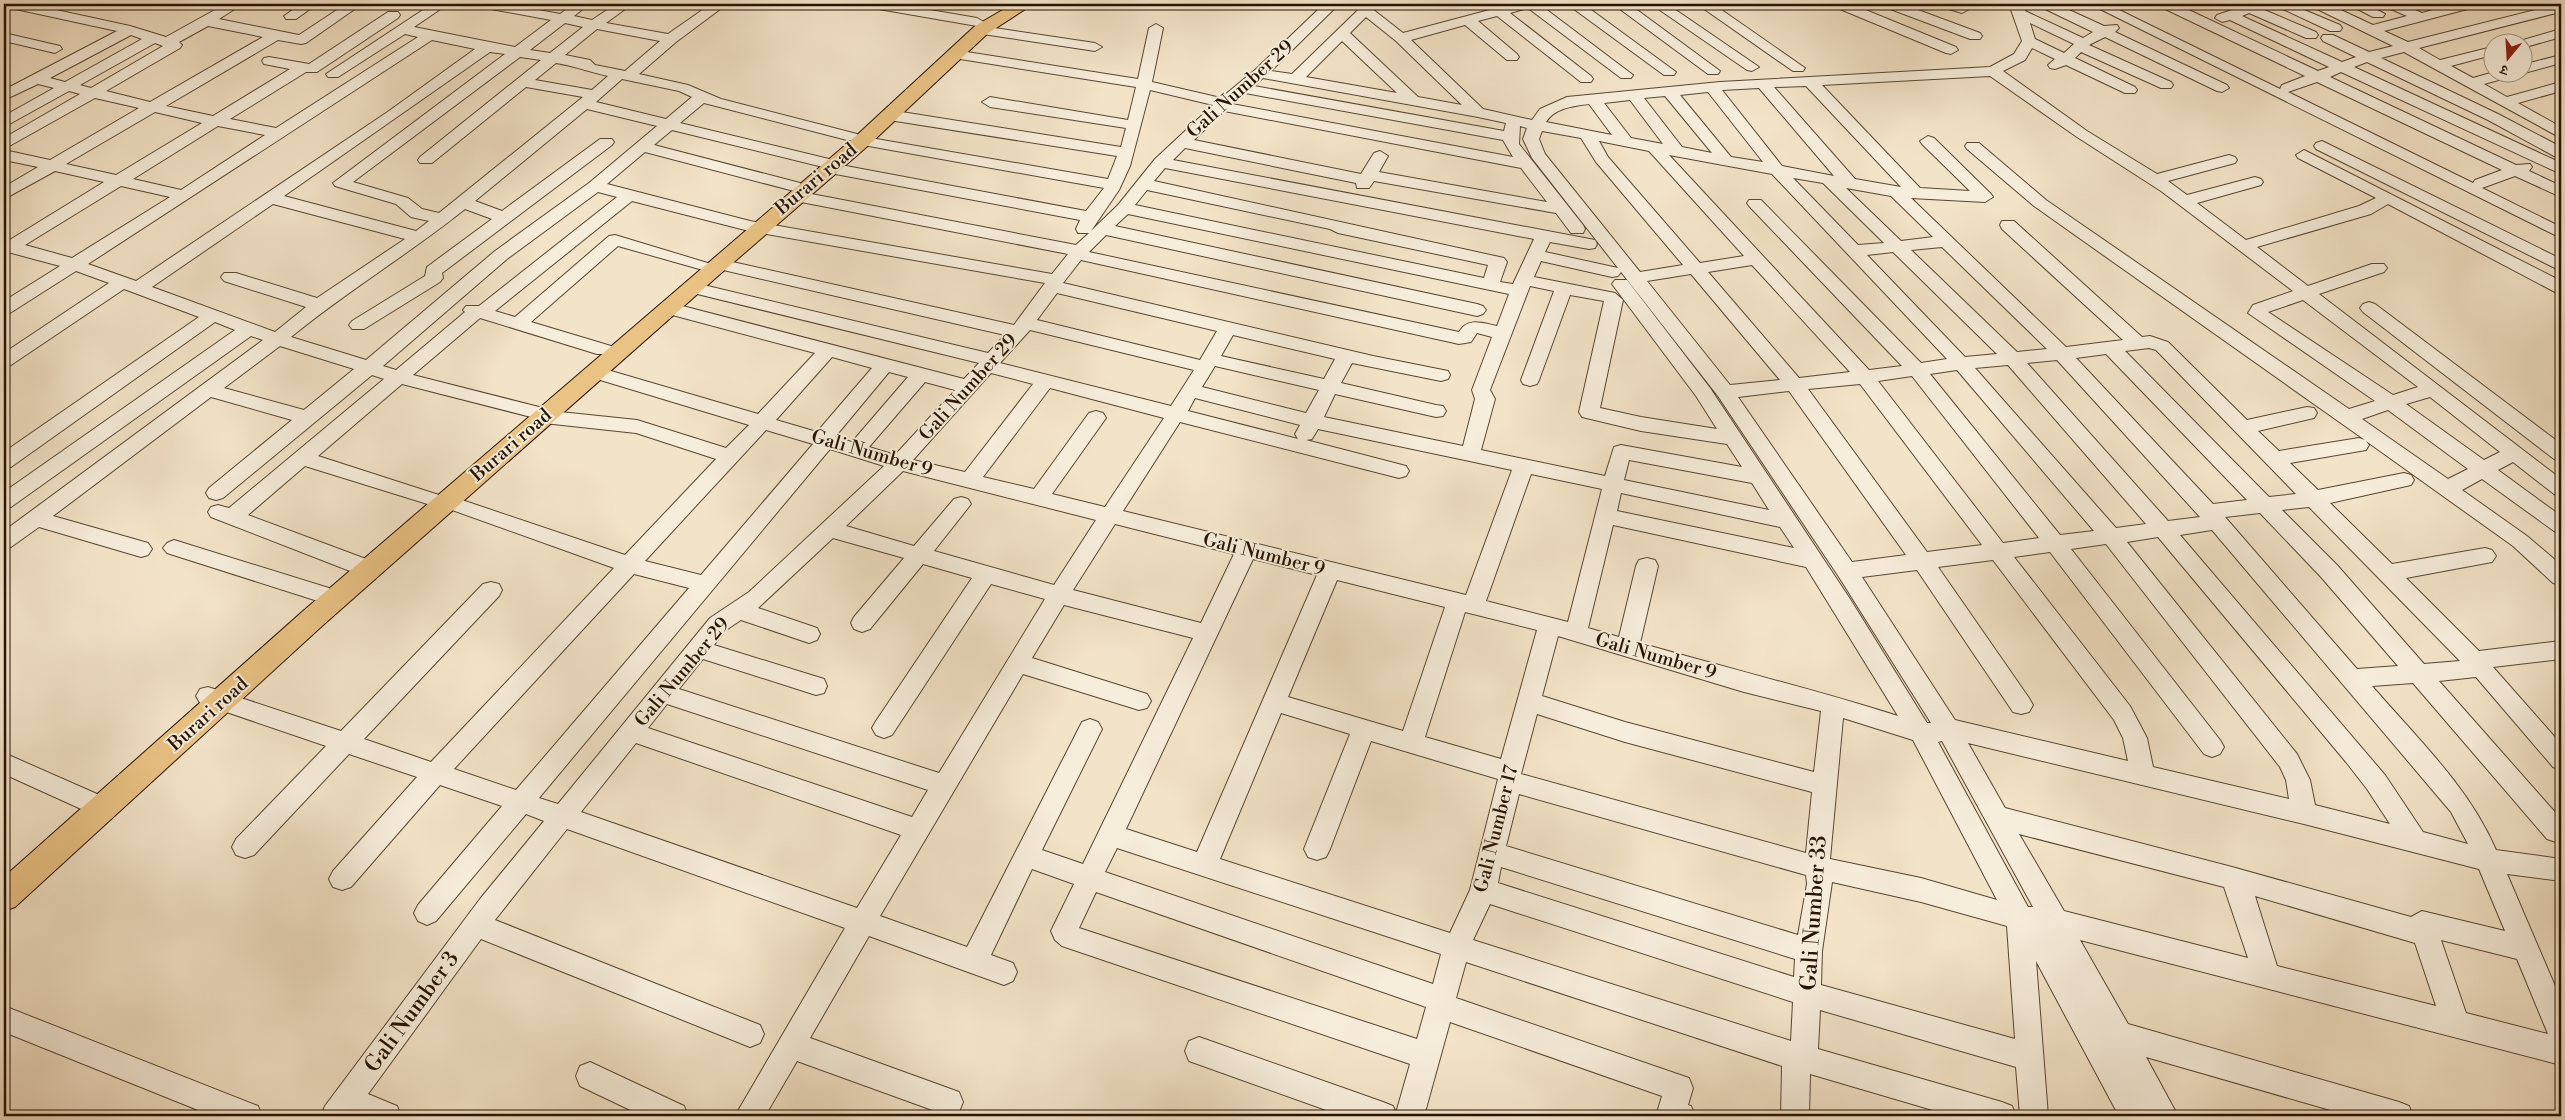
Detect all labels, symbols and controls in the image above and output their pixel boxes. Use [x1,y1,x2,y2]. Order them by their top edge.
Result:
north arrow [2482,32,2532,82]
street label: Gali Number 29 [1182,35,1298,143]
text: उ [2497,59,2511,79]
street label: Burari road [769,138,862,221]
street label: Gali Number 29 [914,329,1022,445]
street label: Burari road [465,403,557,487]
street label: Gali Number 9 [809,424,935,482]
street label: Gali Number 9 [1201,527,1327,581]
street label: Gali Number 29 [629,612,735,732]
street label: Gali Number 9 [1593,627,1719,685]
street label: Burari road [162,672,253,757]
street label: Gali Number 17 [1469,763,1523,895]
street label: Gali Number 33 [1795,834,1833,992]
street label: Gali Number 3 [359,946,465,1078]

